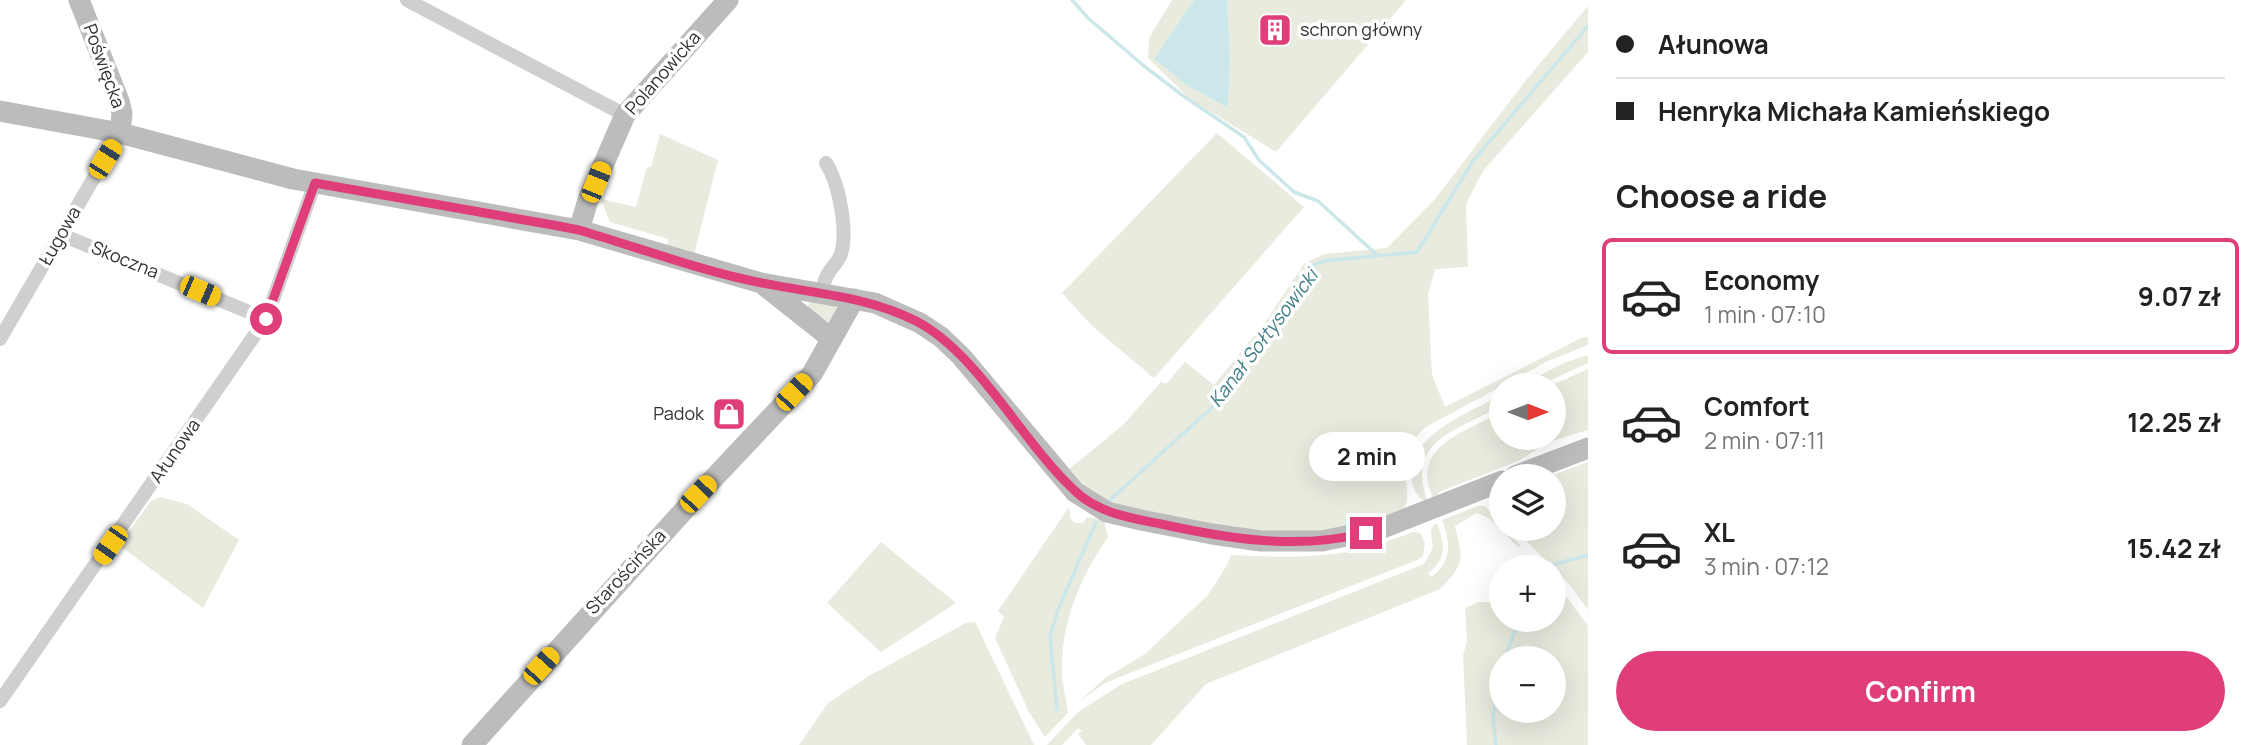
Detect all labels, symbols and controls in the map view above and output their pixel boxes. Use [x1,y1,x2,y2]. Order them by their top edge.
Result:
building icon: schron główny [1256,11,1294,49]
place label: schron główny [1300,17,1423,41]
street label: Poświęcka [79,20,131,111]
street label: Polanowicka [619,25,705,119]
text: Ałunowa [1658,26,1769,62]
text: Henryka Michała Kamieńskiego [1658,93,2050,129]
car [85,136,126,182]
car [579,159,614,205]
text: Choose a ride [1616,174,1827,218]
street label: Ługowa [33,202,86,269]
street label: Skoczna [88,235,163,283]
water label: Kanał Sołtysowicki [1203,262,1325,412]
text: Economy [1704,262,1819,298]
icon: car [1620,265,1683,328]
car [177,273,224,309]
text: 9.07 zł [2138,278,2221,314]
text: 1 min · 07:10 [1704,298,1826,330]
route start [250,303,282,335]
car [772,369,817,415]
north arrow [1489,373,1566,450]
map controls [1489,373,1566,723]
text: Comfort [1704,388,1810,424]
icon: car [1620,391,1683,454]
shop icon: Padok [710,395,748,433]
place label: Padok [653,401,705,425]
text: 12.25 zł [2127,404,2221,440]
street label: Ałunowa [143,414,205,487]
text: 2 min · 07:11 [1704,424,1825,456]
callout: 2 min [1308,432,1424,480]
text: 2 min [1337,440,1397,472]
button: layers [1489,464,1566,541]
car [676,471,721,517]
text: XL [1704,514,1735,550]
route end [1350,517,1382,549]
icon: car [1620,517,1683,580]
car [90,522,131,568]
street label: Starościńska [580,524,671,619]
text: 15.42 zł [2127,530,2221,566]
text: 3 min · 07:12 [1704,550,1829,582]
button: + [1489,555,1566,632]
car [520,643,563,689]
button: − [1489,646,1566,723]
button: Confirm [1616,651,2225,731]

